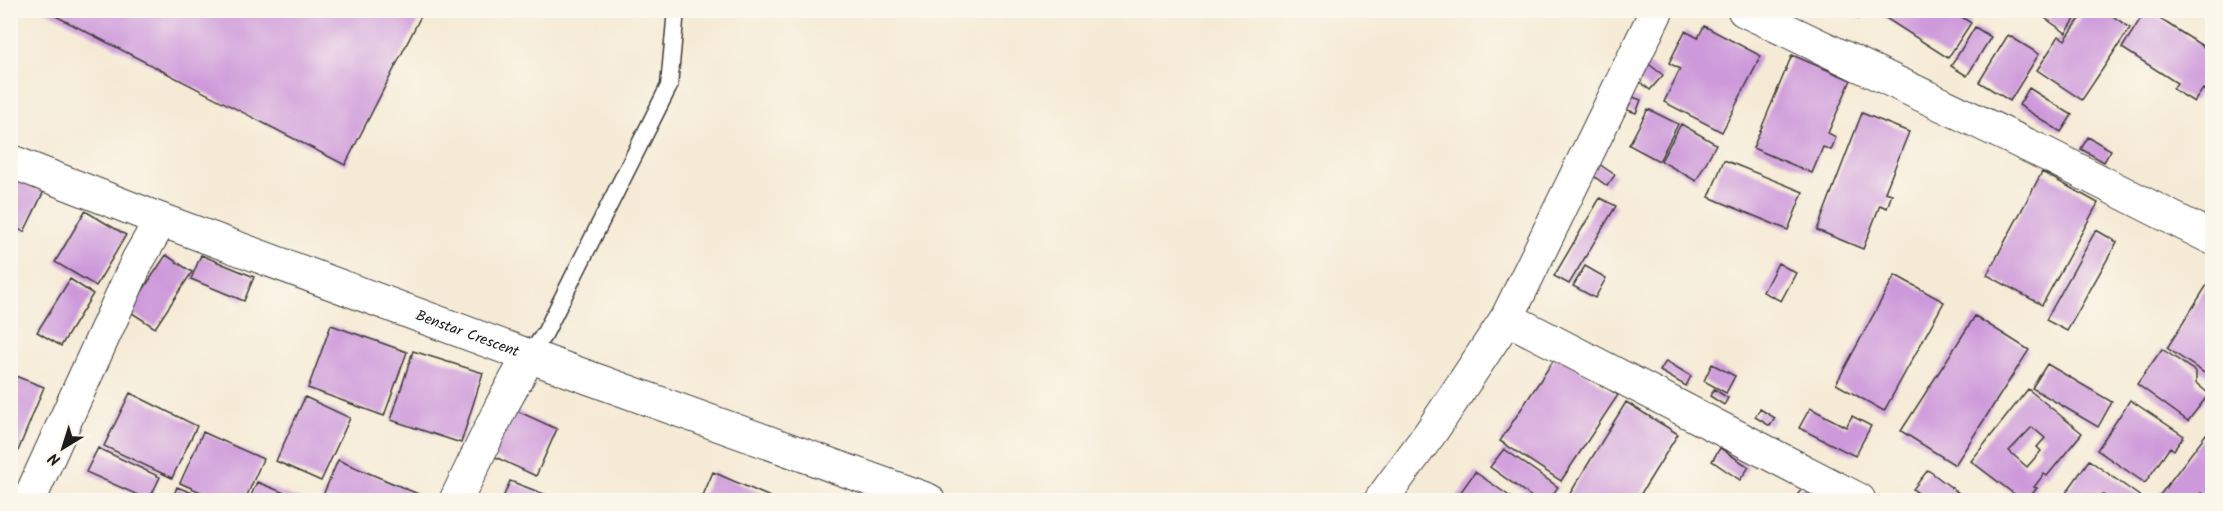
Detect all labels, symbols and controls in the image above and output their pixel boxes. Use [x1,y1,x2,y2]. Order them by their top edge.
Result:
street label: Benstar Crescent [412,304,523,364]
north arrow [33,418,93,478]
text: N [43,446,66,472]

